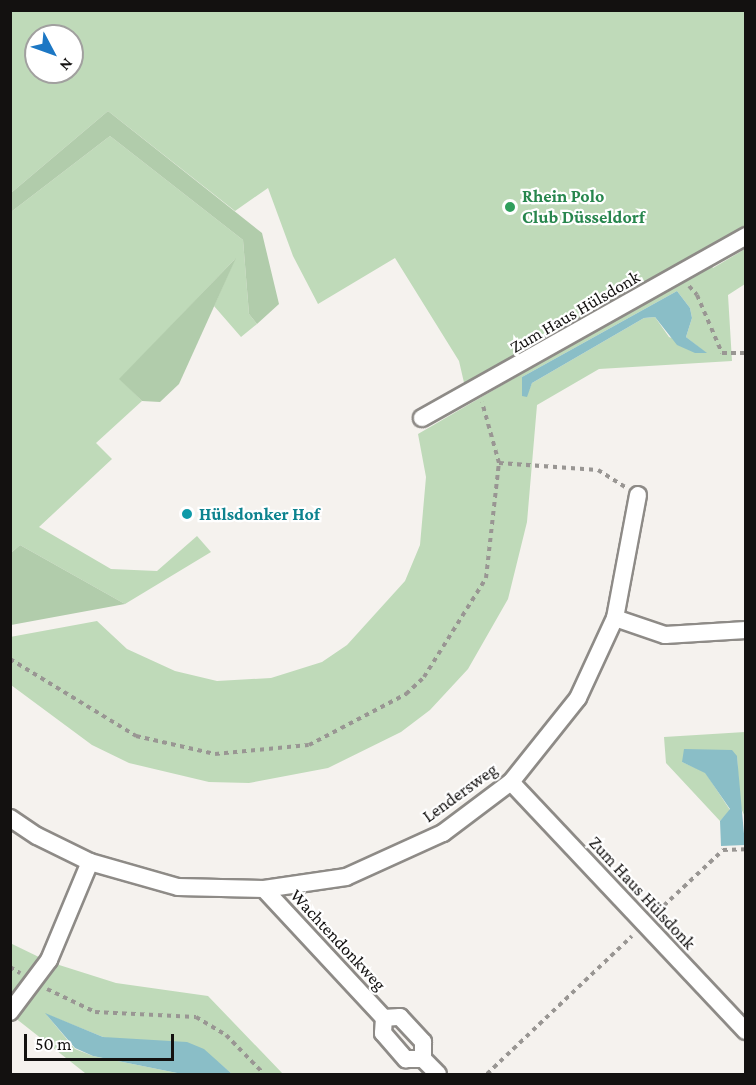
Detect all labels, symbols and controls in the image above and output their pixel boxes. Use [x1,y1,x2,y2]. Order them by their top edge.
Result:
north arrow [24,24,84,84]
text: N [56,55,76,75]
place label: Rhein Polo Club Düsseldorf [522,186,645,228]
marker: Rhein Polo Club Düsseldorf [503,200,517,214]
street label: Zum Haus Hülsdonk [506,266,644,358]
place label: Hülsdonker Hof [199,503,320,525]
marker: Hülsdonker Hof [180,507,194,521]
street label: Lendersweg [419,759,501,827]
street label: Zum Haus Hülsdonk [584,832,700,954]
street label: Wachtendonkweg [286,885,390,995]
scale bar [27,1022,177,1060]
text: 50 m [35,1034,72,1054]

